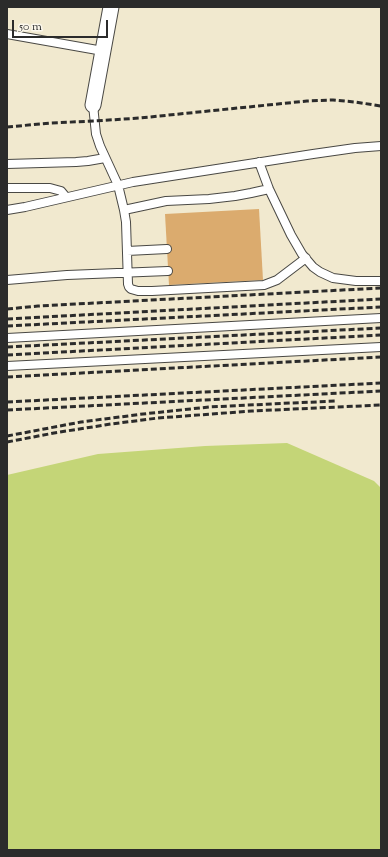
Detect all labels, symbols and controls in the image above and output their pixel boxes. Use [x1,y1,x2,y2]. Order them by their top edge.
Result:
scale bar [14,12,110,38]
text: 50 m [19,18,42,36]

